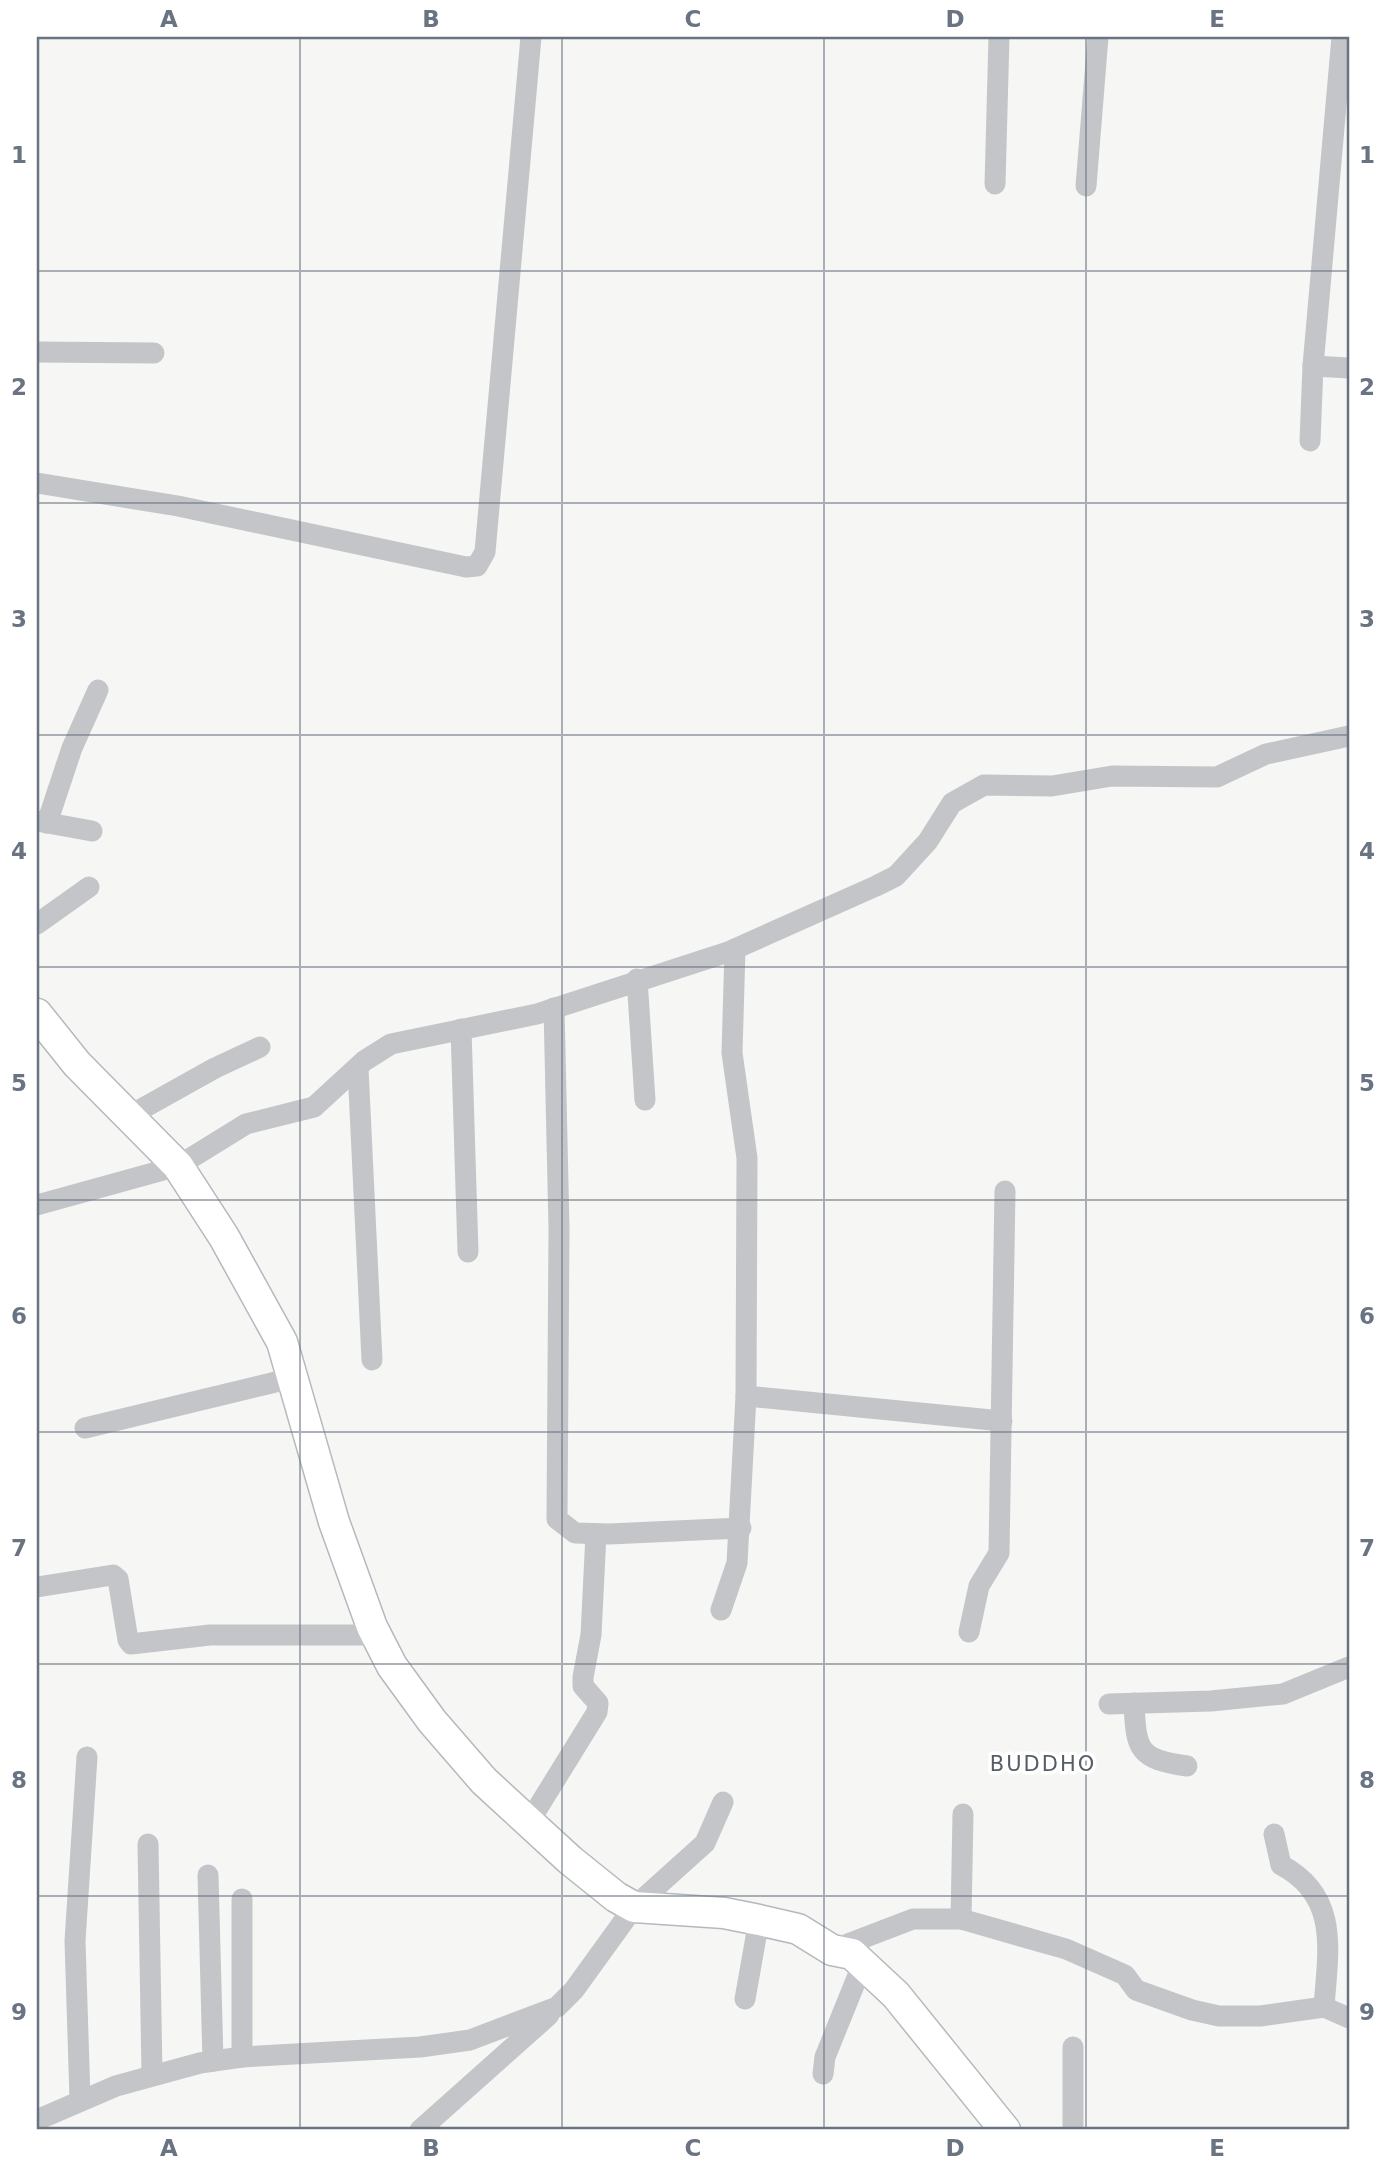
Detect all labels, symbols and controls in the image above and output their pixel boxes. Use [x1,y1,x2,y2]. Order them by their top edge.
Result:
text: A [160,6,178,32]
text: B [422,6,440,32]
text: C [685,6,701,32]
text: D [945,6,965,32]
text: E [1209,6,1225,32]
text: 1 [11,142,27,168]
text: 1 [1359,142,1375,168]
text: 2 [11,374,27,400]
text: 2 [1359,374,1375,400]
text: 3 [11,606,27,632]
text: 3 [1359,606,1375,632]
text: 4 [11,838,27,864]
text: 4 [1359,838,1375,864]
text: 5 [11,1070,27,1096]
text: 5 [1359,1070,1375,1096]
text: 6 [11,1303,27,1329]
text: 6 [1359,1303,1375,1329]
text: 7 [11,1535,27,1561]
text: 7 [1359,1535,1375,1561]
district label: BUDDHO [990,1752,1096,1776]
text: 8 [11,1767,27,1793]
text: 8 [1359,1767,1375,1793]
text: 9 [11,1999,27,2025]
text: 9 [1359,1999,1375,2025]
text: A [160,2135,178,2161]
text: B [422,2135,440,2161]
text: C [685,2135,701,2161]
text: D [945,2135,965,2161]
text: E [1209,2135,1225,2161]

